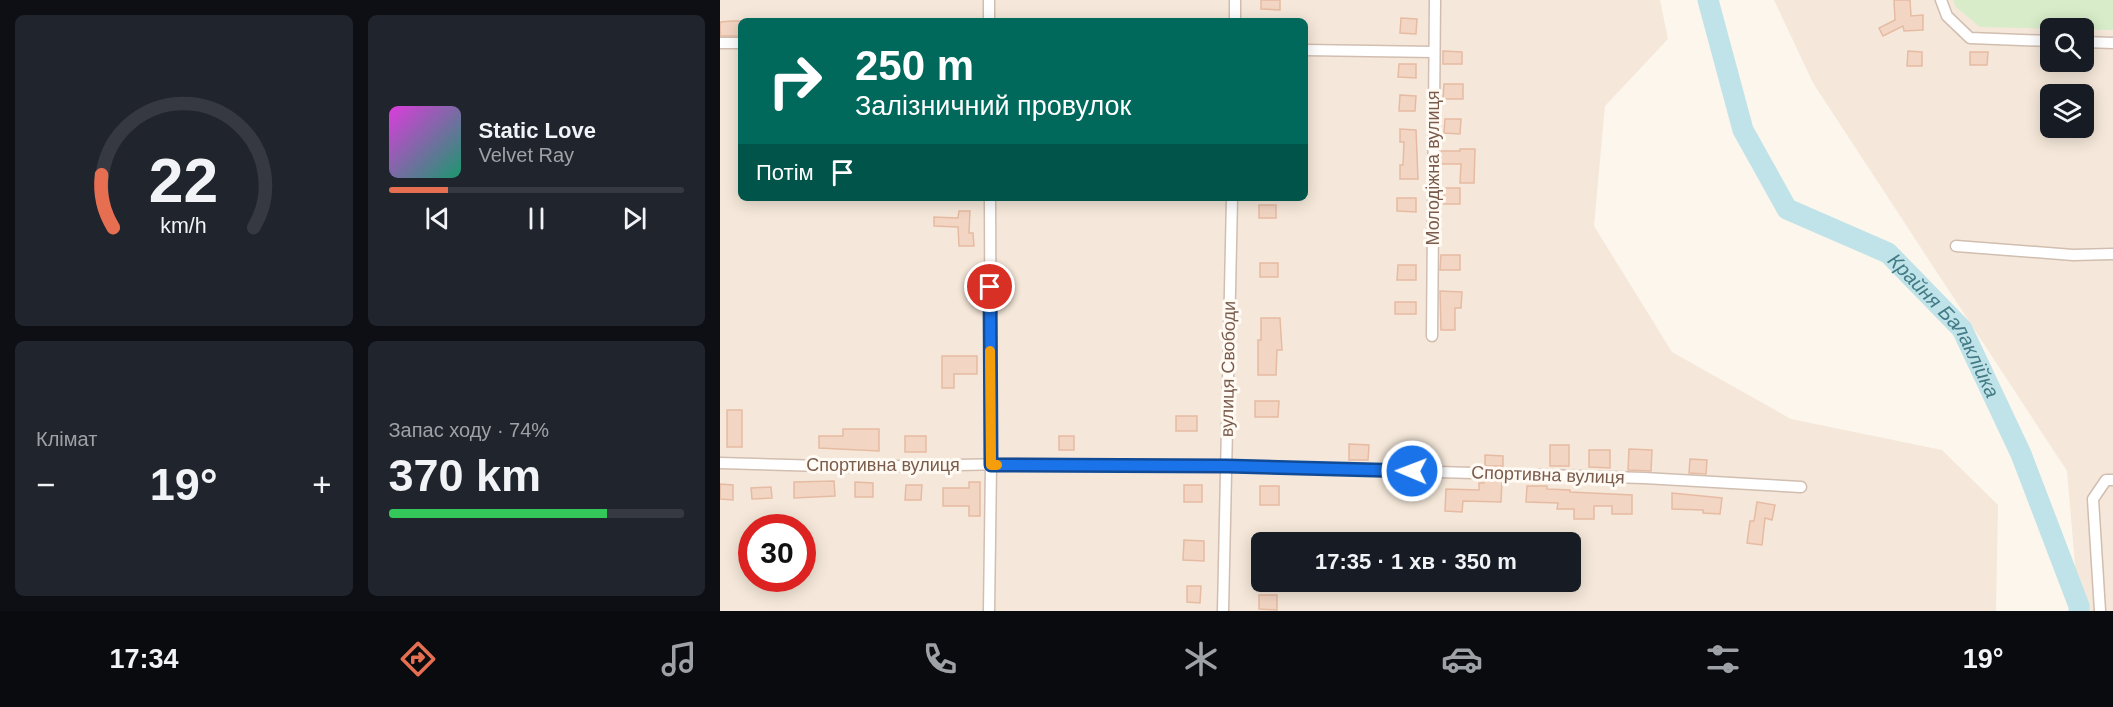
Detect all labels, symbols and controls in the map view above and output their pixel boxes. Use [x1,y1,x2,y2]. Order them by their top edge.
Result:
map controls [2040,18,2094,138]
button: search [2040,18,2094,72]
icon: right [756,42,834,120]
text: 250 m [855,42,974,89]
button: layers [2040,84,2094,138]
street label: Молодіжна вулиця [1423,90,1443,246]
text: Залізничний провулок [855,91,1131,121]
text: Static Love [479,118,596,143]
text: Velvet Ray [479,144,574,166]
text: 22 [149,146,218,215]
icon: arrive [826,156,859,189]
text: Потім [756,160,814,185]
icon: previous [421,202,454,235]
icon: pause [520,202,553,235]
icon: next [618,202,651,235]
text: km/h [161,214,207,238]
water label: Крайня Балаклійка [1884,249,2004,401]
pin [964,261,1015,312]
icon: arrive [973,270,1006,303]
street label: вулиця Свободи [1217,301,1239,437]
text: Запас ходу · 74% [389,419,549,441]
text: Клімат [36,428,97,450]
position arrow [1380,439,1444,503]
text: 370 km [389,450,541,501]
street label: Спортивна вулиця [806,455,960,475]
text: 19° [150,459,218,510]
street label: Спортивна вулиця [1471,462,1625,488]
text: − [36,466,55,503]
text: + [312,466,332,503]
speed limit sign: 30 [738,514,816,592]
text: 17:35 · 1 хв · 350 m [1315,549,1517,574]
icon: directions [397,638,439,680]
icon: music [658,638,700,680]
icon: phone [919,638,961,680]
icon: climate [1180,638,1222,680]
icon: car [1441,638,1483,680]
icon: filters [1702,638,1744,680]
text: 17:34 [109,644,179,674]
text: 19° [1963,644,2003,674]

